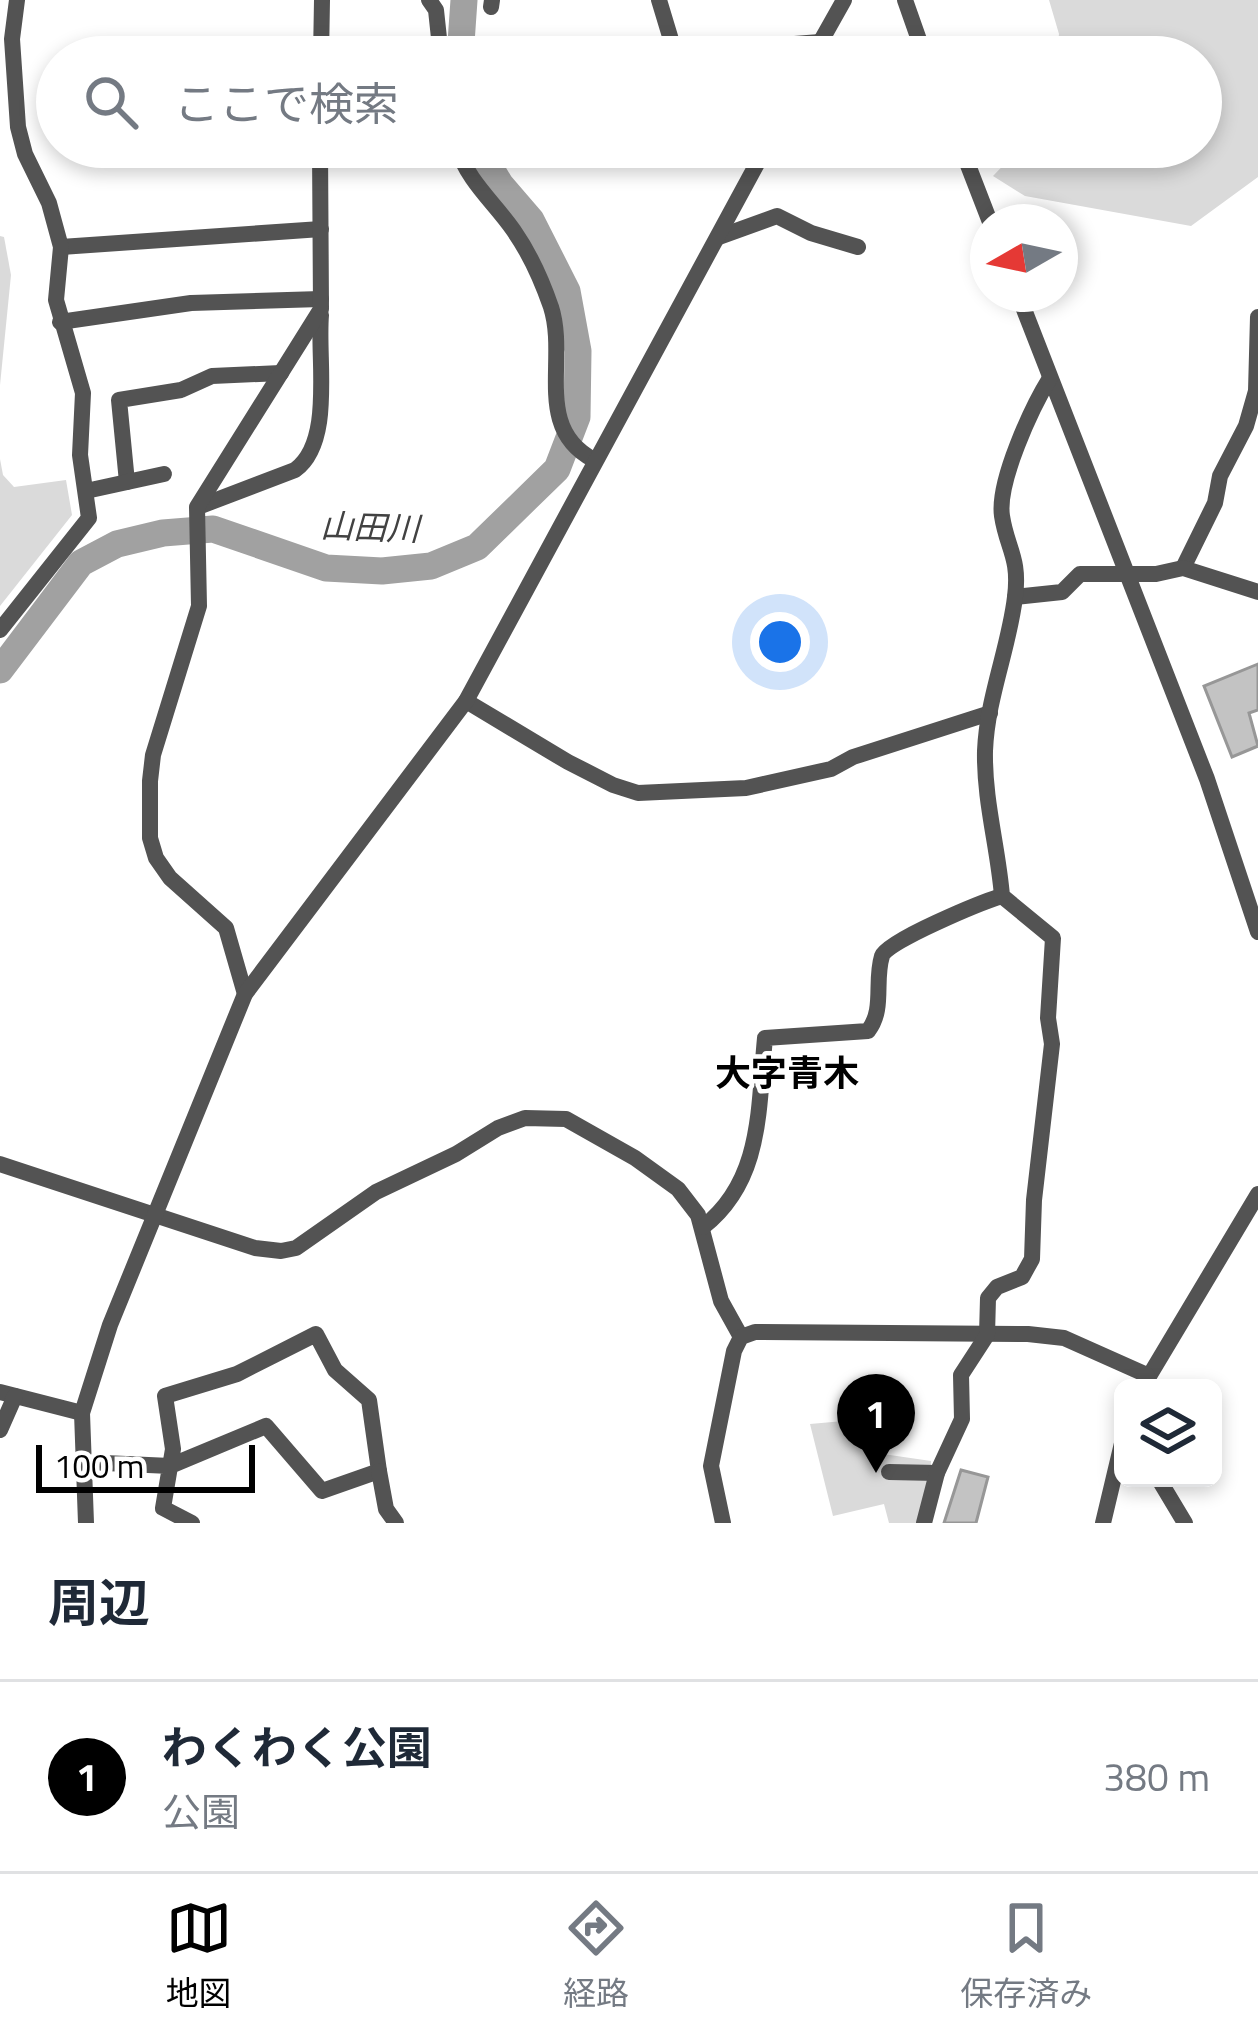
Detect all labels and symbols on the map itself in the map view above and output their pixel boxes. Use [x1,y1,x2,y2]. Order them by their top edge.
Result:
north arrow [970,204,1078,312]
water label: 山田川 [320,500,423,554]
your location [750,612,810,672]
district label: 大字青木 [715,1045,859,1100]
pin: 1 [837,1374,915,1473]
scale bar [36,1439,255,1492]

